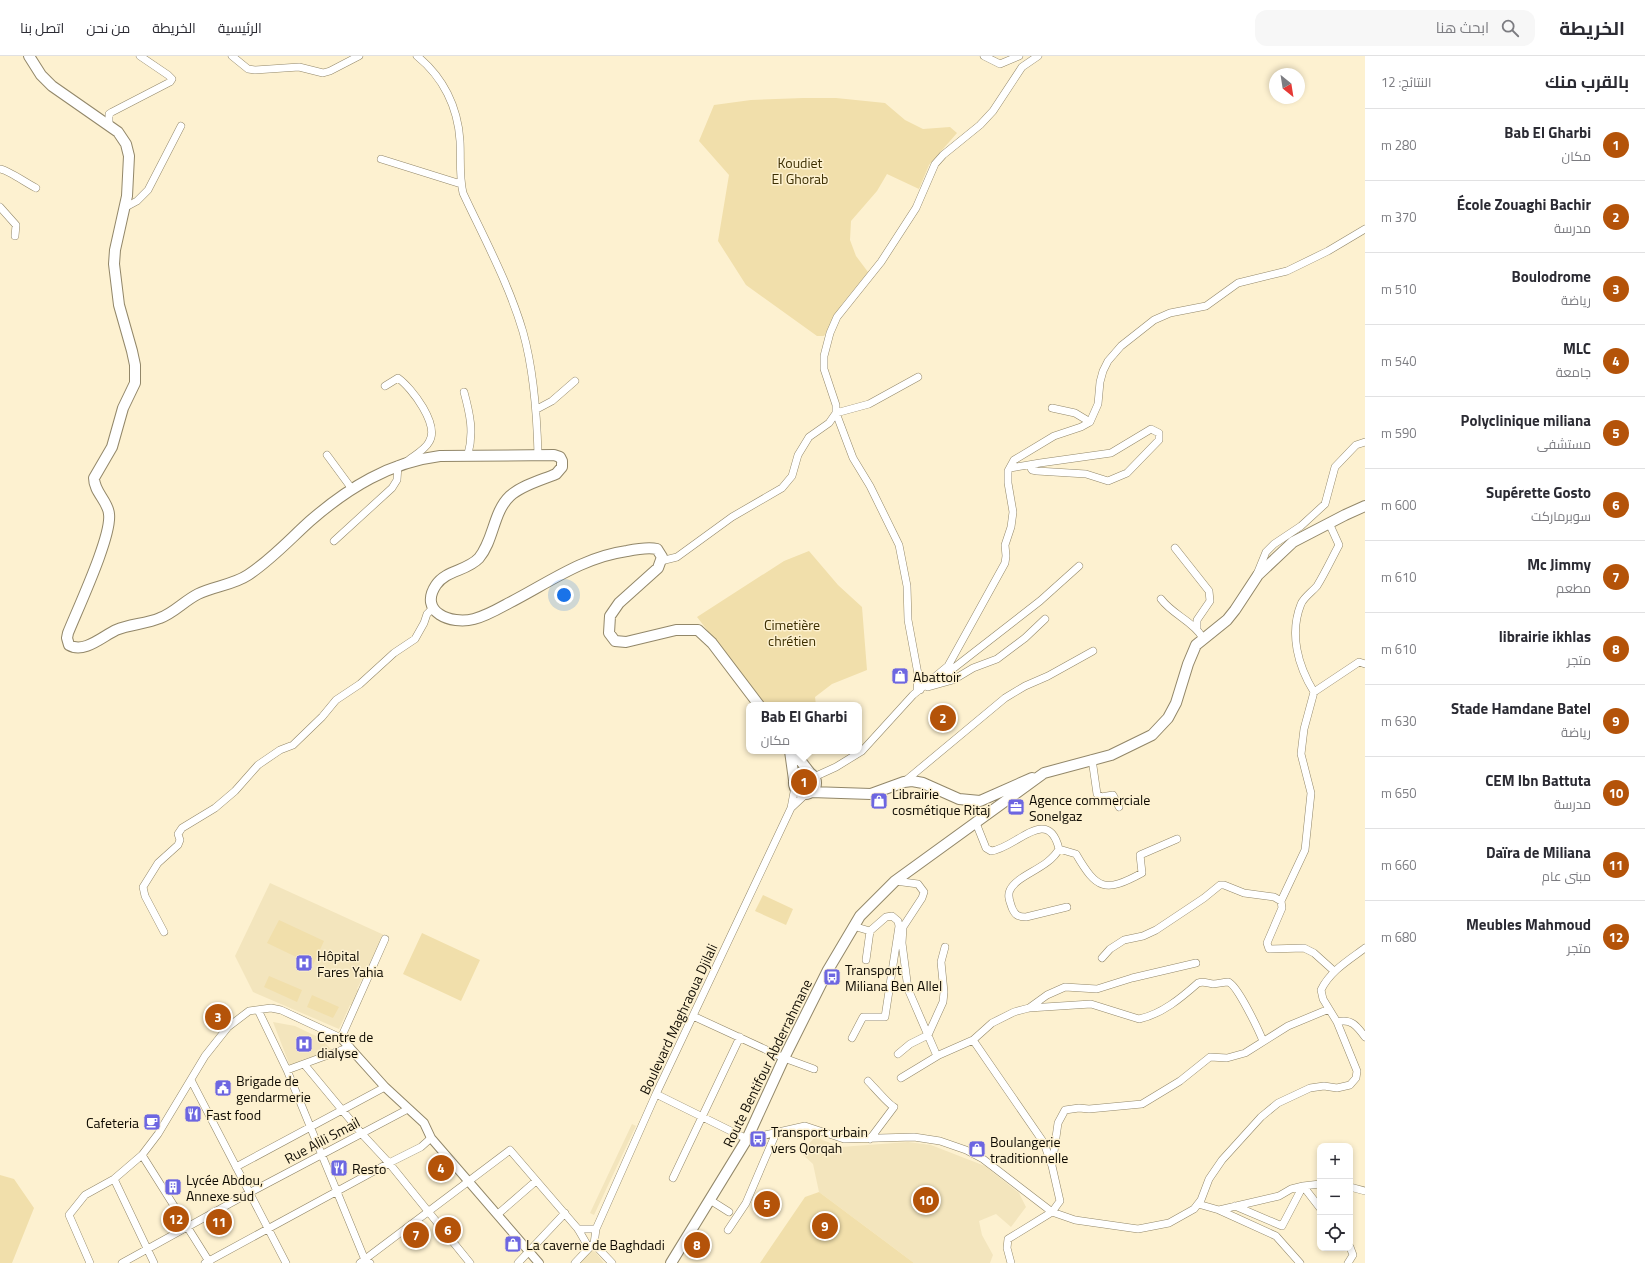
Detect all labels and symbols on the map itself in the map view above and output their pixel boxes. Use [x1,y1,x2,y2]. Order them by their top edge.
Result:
north arrow [1269,68,1305,104]
park label: Koudiet El Ghorab [772,152,828,189]
your location [554,585,574,605]
park label: Cimetière chrétien [764,614,820,651]
shop icon: Abattoir [890,666,910,686]
place label: Abattoir [913,666,961,687]
pin: 2 [930,703,956,733]
pin: 1 [791,767,817,797]
place label: Librairie cosmétique Ritaj [892,783,990,820]
place label: Agence commerciale Sonelgaz [1029,789,1150,826]
shop icon: Librairie cosmétique Ritaj [869,791,889,811]
office icon: Agence commerciale Sonelgaz [1006,797,1026,817]
street label: Boulevard Maghraoua Djilali [634,940,722,1098]
place label: Hôpital Fares Yahia [317,945,384,982]
hospital icon: Hôpital Fares Yahia [294,953,314,973]
place label: Transport Miliana Ben Allel [845,959,942,996]
bus stop icon: Transport Miliana Ben Allel [822,967,842,987]
street label: Route Bentifour Abderrahmane [717,975,817,1151]
pin: 3 [205,1002,231,1032]
place label: Centre de dialyse [317,1026,373,1063]
hospital icon: Centre de dialyse [294,1034,314,1054]
place label: Brigade de gendarmerie [236,1070,311,1107]
public building icon: Brigade de gendarmerie [213,1078,233,1098]
restaurant icon: Fast food [183,1104,203,1124]
place label: Fast food [206,1104,261,1125]
street label: Rue Alili Smail [281,1111,363,1169]
place label: Cafeteria [86,1112,139,1133]
cafe icon: Cafeteria [142,1112,162,1132]
place label: Transport urbain vers Qorqah [771,1121,868,1158]
bus stop icon: Transport urbain vers Qorqah [748,1129,768,1149]
place label: Boulangerie traditionnelle [990,1131,1068,1168]
shop icon: Boulangerie traditionnelle [967,1139,987,1159]
pin: 4 [428,1153,454,1183]
restaurant icon: Resto [329,1158,349,1178]
place label: Resto [352,1158,386,1179]
place label: Lycée Abdou, Annexe sud [186,1169,263,1206]
building icon: Lycée Abdou, Annexe sud [163,1177,183,1197]
pin: 10 [913,1185,939,1215]
pin: 5 [754,1189,780,1219]
pin: 12 [163,1204,189,1234]
pin: 11 [206,1207,232,1237]
pin: 9 [812,1211,838,1241]
pin: 6 [435,1215,461,1245]
pin: 7 [403,1220,429,1250]
pin: 8 [684,1230,710,1260]
shop icon: La caverne de Baghdadi [503,1234,523,1254]
place label: La caverne de Baghdadi [526,1234,665,1255]

